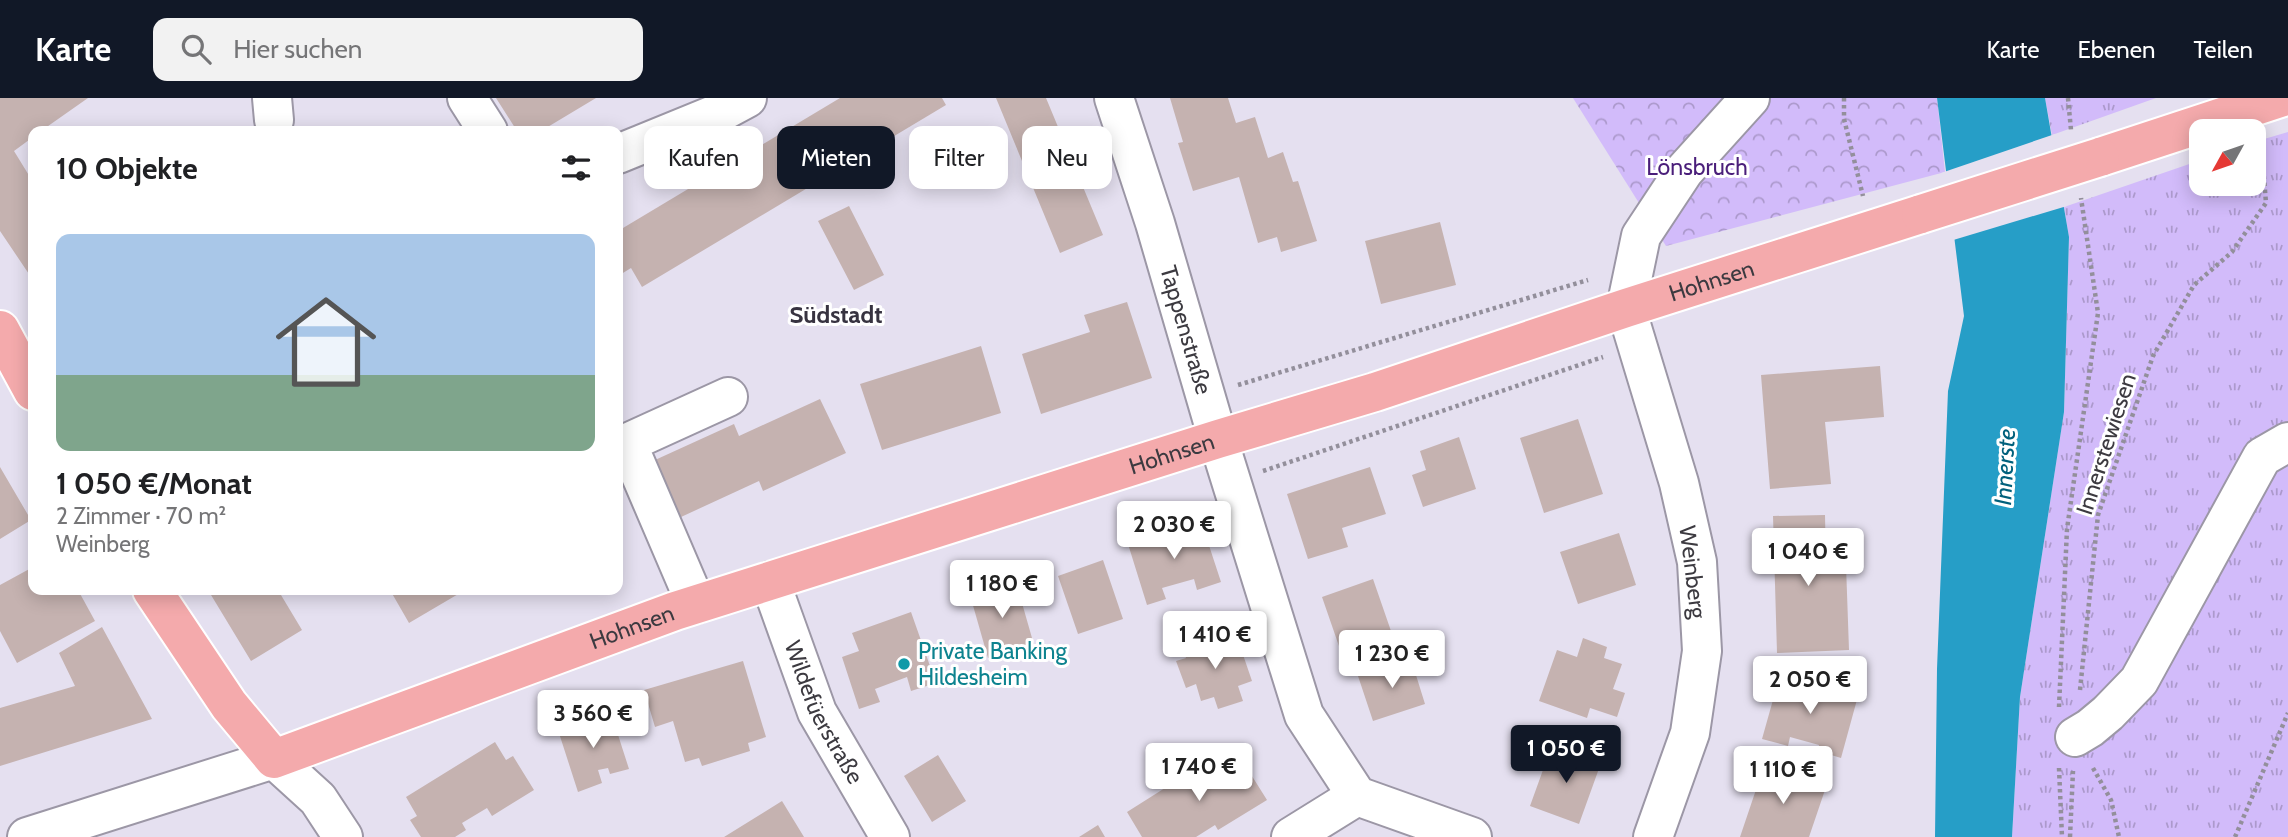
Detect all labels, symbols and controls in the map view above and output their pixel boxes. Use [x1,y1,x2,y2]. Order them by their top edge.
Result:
search box [153,18,643,81]
text: Karte [35,29,111,69]
icon: search [177,30,215,68]
text: Hier suchen [233,33,362,65]
text: Karte [1986,35,2039,64]
text: Ebenen [2077,35,2155,64]
text: Teilen [2193,35,2253,64]
north arrow [2189,119,2266,196]
map controls [2189,119,2266,196]
chip: Kaufen [644,126,763,189]
chip: Mieten [777,126,895,189]
chip: Filter [909,126,1008,189]
chip: Neu [1022,126,1112,189]
icon: filters [557,149,595,187]
text: 10 Objekte [56,150,198,187]
park label: Lönsbruch [1646,153,1748,181]
street label: Hohnsen [1665,254,1758,307]
street label: Tappenstraße [1154,262,1218,398]
icon: home [263,279,389,405]
district label: Südstadt [789,300,883,329]
street label: Innerstewiesen [2070,370,2142,518]
street label: Hohnsen [1125,427,1218,480]
water label: Innerste [1988,428,2021,506]
text: 1 050 €/Monat [56,465,252,502]
text: 2 Zimmer · 70 m² [56,502,226,530]
pin: 2 030 € [1109,502,1239,561]
text: 2 030 € [1133,510,1215,538]
street label: Weinberg [1673,524,1713,621]
pin: 1 040 € [1743,528,1873,588]
text: Weinberg [56,530,150,558]
text: 1 040 € [1768,537,1848,565]
pin: 1 180 € [937,560,1067,620]
text: 1 180 € [966,569,1038,597]
street label: Hohnsen [586,599,678,655]
pin: 1 410 € [1150,612,1280,671]
text: 1 410 € [1179,620,1251,648]
pin: 1 230 € [1327,630,1457,690]
street label: Wildefüerstraße [779,637,870,789]
place label: Private Banking Hildesheim [918,637,1067,691]
text: 1 230 € [1355,639,1429,667]
marker: Private Banking Hildesheim [896,656,912,672]
pin: 2 050 € [1745,656,1875,716]
text: 2 050 € [1769,665,1851,693]
pin: 3 560 € [528,690,658,750]
text: 3 560 € [553,699,633,727]
pin: 1 050 € [1501,726,1631,785]
text: 1 050 € [1527,734,1605,762]
pin: 1 740 € [1134,744,1264,803]
pin: 1 110 € [1718,746,1848,806]
text: 1 740 € [1161,752,1237,780]
text: 1 110 € [1750,755,1816,783]

